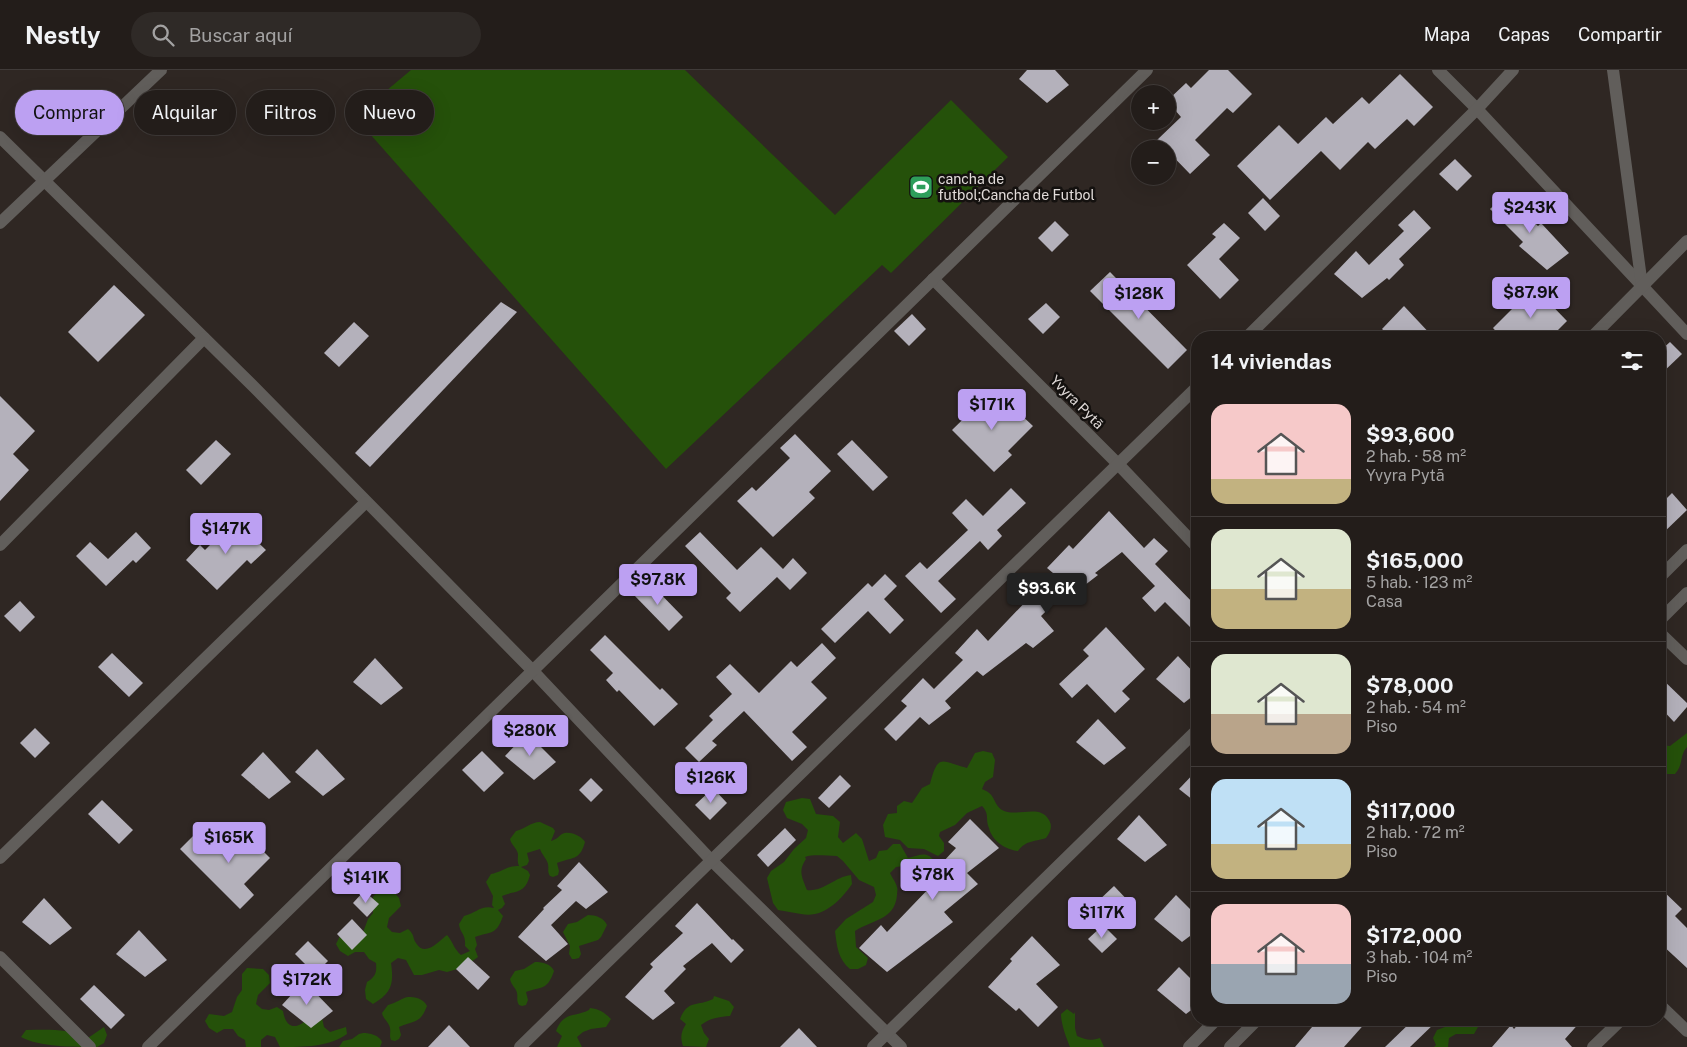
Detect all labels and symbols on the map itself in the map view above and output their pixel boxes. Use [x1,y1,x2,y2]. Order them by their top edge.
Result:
place label: cancha de futbol;Cancha de Futbol [938,171,1095,203]
sports icon: cancha de futbol;Cancha de Futbol [908,174,934,200]
pin: $243K [1495,191,1565,234]
pin: $87.9K [1490,276,1572,319]
pin: $128K [1104,278,1174,320]
street label: Yvyra Pytã [1047,372,1107,432]
pin: $171K [957,388,1027,431]
pin: $147K [191,512,261,555]
pin: $97.8K [617,564,699,606]
pin: $93.6K [1006,572,1088,615]
pin: $280K [495,714,565,757]
pin: $126K [676,762,746,804]
pin: $165K [194,822,264,864]
pin: $78K [903,858,963,901]
pin: $141K [331,862,401,904]
pin: $117K [1067,896,1137,939]
pin: $172K [272,964,342,1006]

